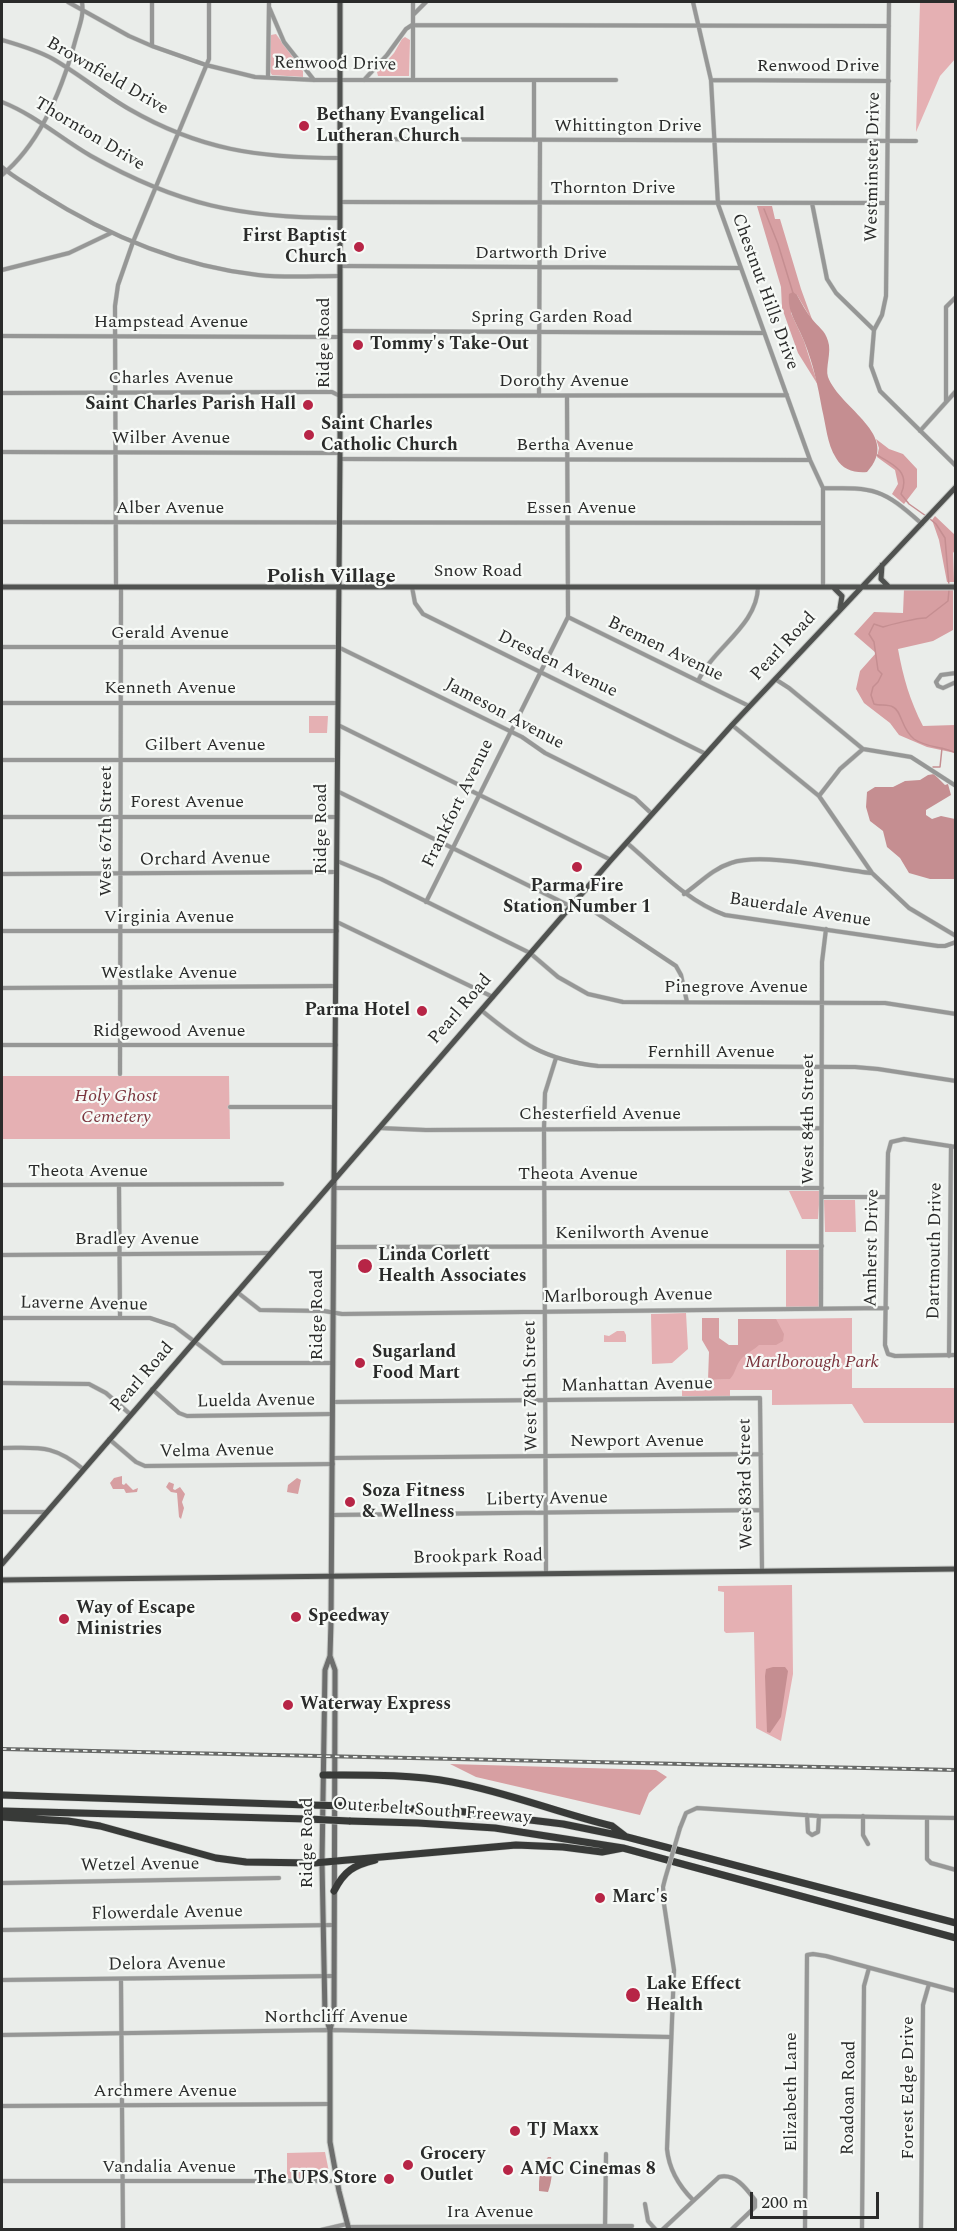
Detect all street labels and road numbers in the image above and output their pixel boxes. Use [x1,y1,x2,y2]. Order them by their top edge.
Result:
street label: Brownfield Drive [42,33,172,121]
street label: Renwood Drive [273,53,397,77]
street label: Renwood Drive [757,56,879,78]
street label: Westminster Drive [862,92,886,242]
street label: Thornton Drive [30,94,148,176]
street label: Whittington Drive [554,116,702,138]
street label: Thornton Drive [550,178,676,200]
street label: Chestnut Hills Drive [726,211,802,373]
street label: Dartworth Drive [475,243,607,265]
street label: Ridge Road [314,297,336,389]
street label: Spring Garden Road [471,307,633,329]
street label: Hampstead Avenue [94,312,248,334]
street label: Charles Avenue [108,368,234,390]
street label: Dorothy Avenue [499,371,629,393]
street label: Wilber Avenue [112,428,230,450]
street label: Bertha Avenue [516,435,634,457]
street label: Alber Avenue [116,498,224,520]
street label: Essen Avenue [526,498,636,520]
street label: Snow Road [434,561,522,583]
street label: Pearl Road [747,608,821,686]
street label: Bremen Avenue [604,613,726,687]
street label: Gerald Avenue [111,623,229,645]
street label: Dresden Avenue [494,627,620,703]
street label: Jameson Avenue [441,675,567,755]
street label: Kenneth Avenue [104,678,236,700]
street label: Gilbert Avenue [144,735,266,757]
street label: Frankfort Avenue [419,736,499,872]
street label: West 67th Street [96,765,118,897]
street label: Ridge Road [311,783,333,875]
street label: Forest Avenue [130,792,244,814]
street label: Orchard Avenue [140,848,270,872]
street label: Bauerdale Avenue [728,889,872,933]
street label: Virginia Avenue [104,907,234,929]
street label: Westlake Avenue [101,963,237,985]
street label: Pearl Road [425,970,497,1050]
street label: Pinegrove Avenue [664,977,808,999]
street label: Ridgewood Avenue [92,1021,246,1043]
street label: Fernhill Avenue [647,1042,775,1064]
street label: West 84th Street [798,1053,820,1185]
street label: Chesterfield Avenue [519,1104,681,1126]
street label: Theota Avenue [28,1161,148,1183]
street label: Theota Avenue [518,1164,638,1186]
street label: Dartmouth Drive [924,1182,948,1320]
street label: Amherst Drive [861,1189,885,1307]
street label: Kenilworth Avenue [555,1223,709,1245]
street label: Bradley Avenue [75,1229,199,1251]
street label: Ridge Road [307,1269,329,1361]
street label: Marlborough Avenue [543,1285,713,1309]
street label: Laverne Avenue [20,1293,148,1317]
street label: West 78th Street [520,1320,544,1452]
street label: Pearl Road [107,1338,179,1418]
street label: Manhattan Avenue [561,1374,713,1398]
street label: Luelda Avenue [197,1390,315,1414]
street label: West 83rd Street [735,1418,759,1550]
street label: Newport Avenue [570,1431,704,1453]
street label: Velma Avenue [160,1440,274,1464]
street label: Liberty Avenue [486,1488,608,1512]
street label: Brookpark Road [413,1546,543,1570]
street label: Outerbelt South Freeway [332,1794,532,1830]
street label: Ridge Road [297,1797,319,1889]
street label: Wetzel Avenue [80,1854,200,1878]
street label: Flowerdale Avenue [91,1902,243,1926]
street label: Delora Avenue [108,1953,226,1977]
street label: Northcliff Avenue [264,2007,408,2029]
street label: Forest Edge Drive [898,2016,920,2160]
street label: Elizabeth Lane [781,2032,803,2152]
street label: Roadoan Road [838,2040,862,2156]
street label: Archmere Avenue [93,2081,237,2103]
street label: Vandalia Avenue [102,2157,236,2179]
street label: Ira Avenue [446,2202,534,2224]

